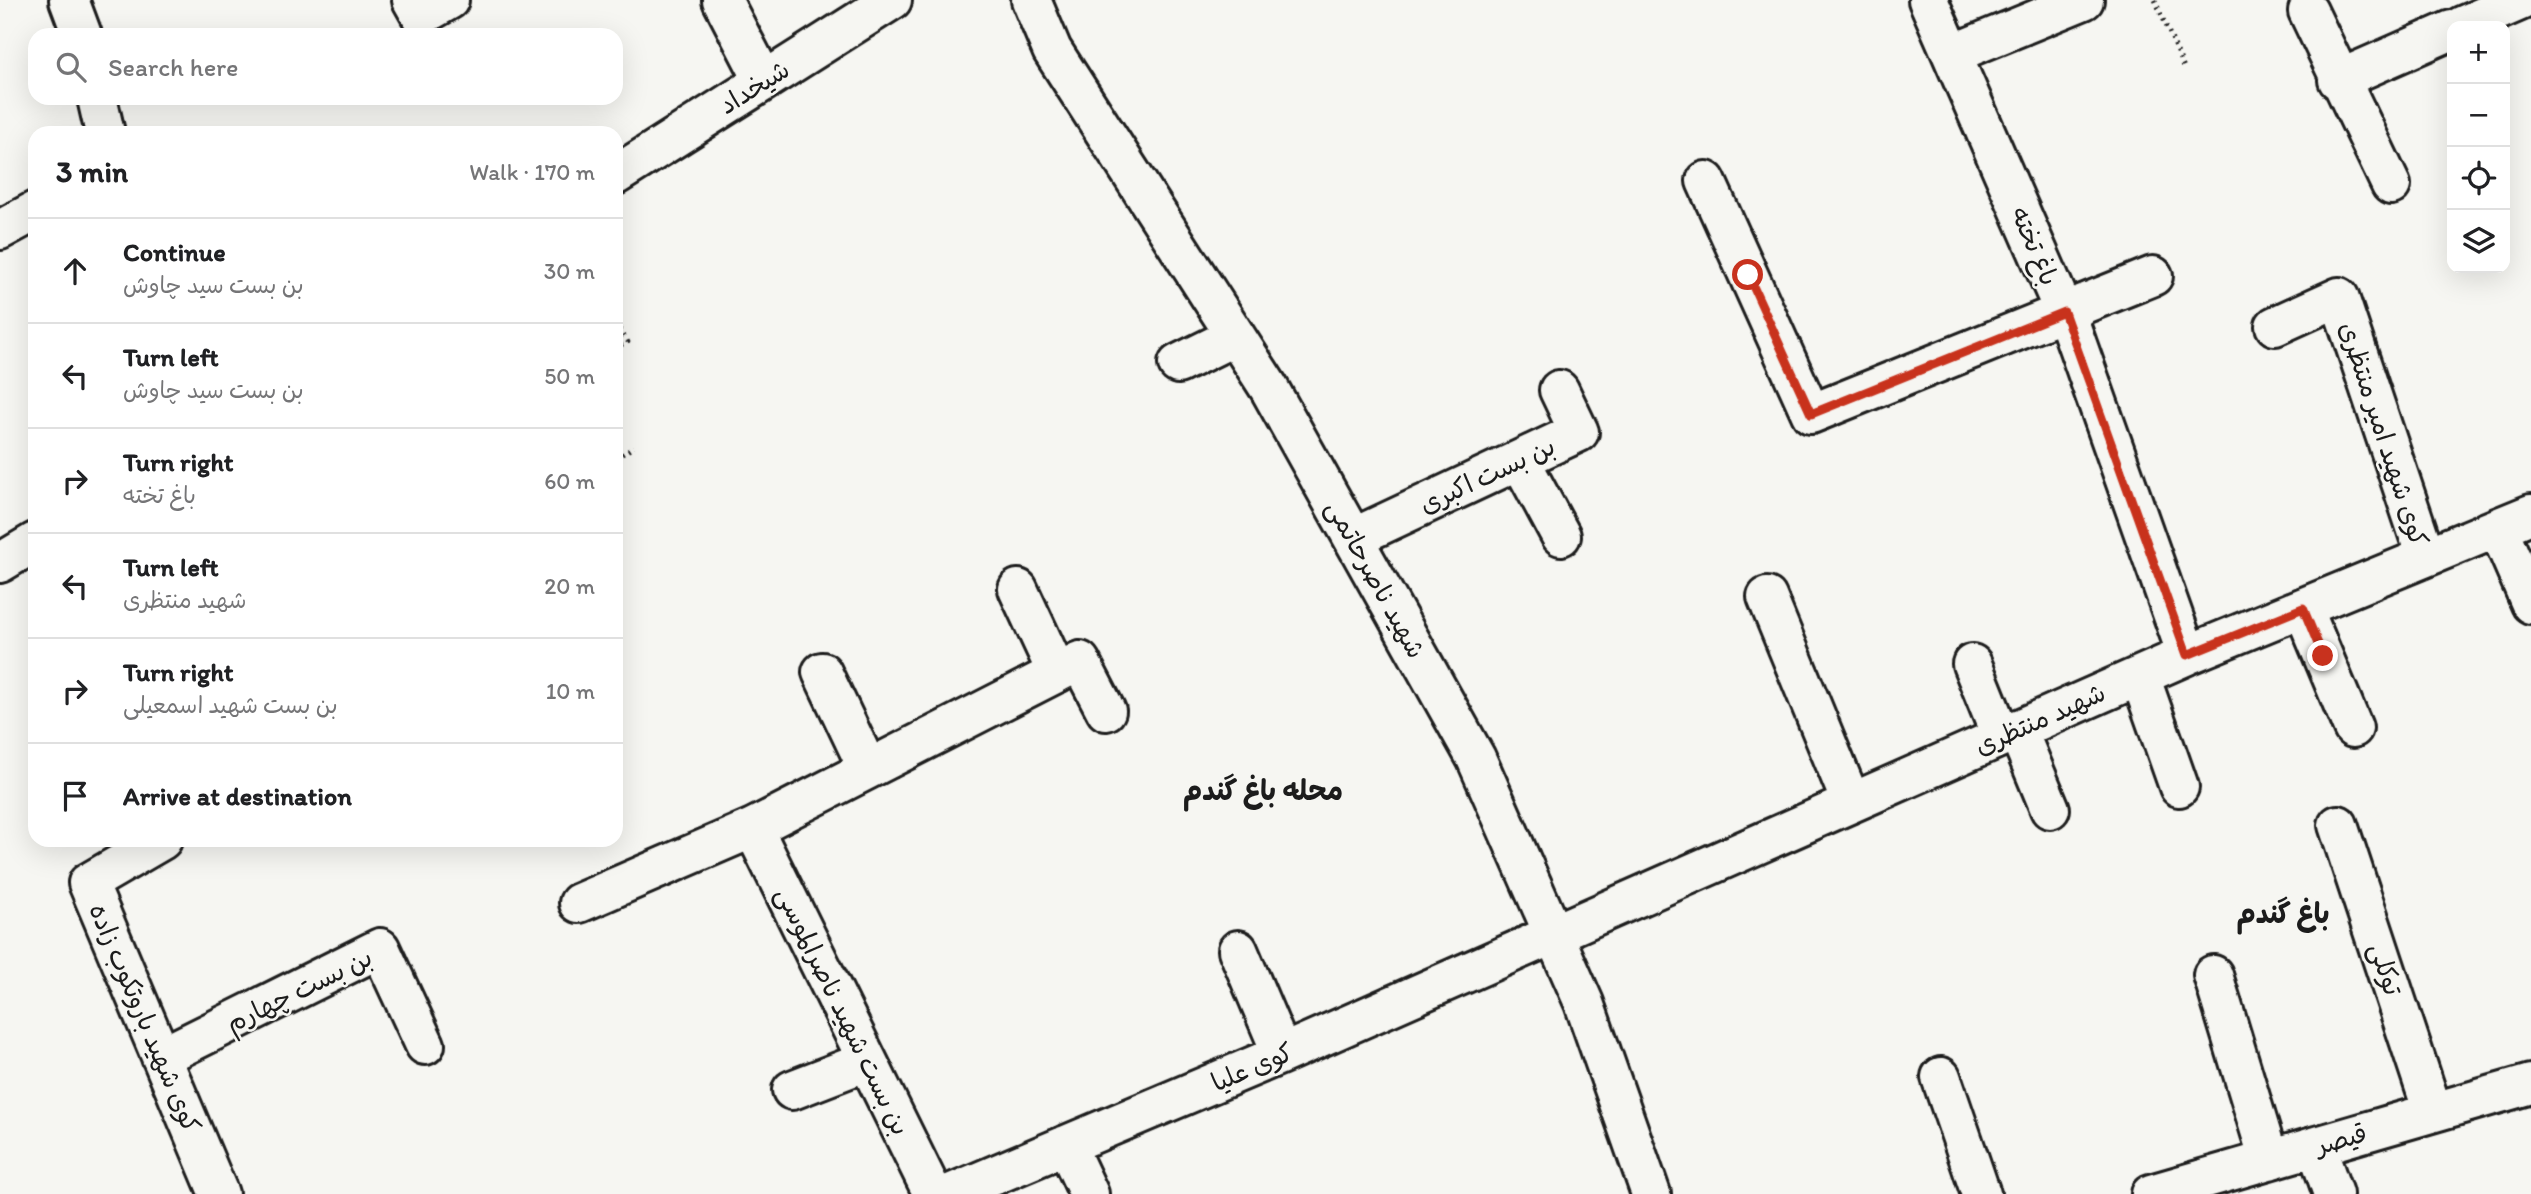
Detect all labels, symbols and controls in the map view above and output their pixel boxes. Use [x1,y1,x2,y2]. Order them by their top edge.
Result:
map controls [2447,21,2510,273]
button: + [2447,21,2510,84]
search box [28,28,623,105]
icon: search [52,48,90,86]
text: Search here [108,51,238,83]
street label: شیخداد [713,53,795,121]
button: − [2447,84,2510,147]
button: locate [2447,147,2510,210]
text: 3 min [56,153,128,190]
text: Walk · 170 m [469,158,595,186]
street label: باغ تخته [2002,202,2066,291]
button: layers [2447,210,2510,273]
text: Continue [123,236,226,268]
icon: ahead [56,252,94,290]
text: 30 m [544,257,595,285]
route start [1732,259,1763,290]
text: بن بست سید چاوش [123,271,304,299]
street label: کوی شهید امیر منتظری [2333,318,2435,550]
text: Turn left [123,341,219,373]
icon: left [56,357,94,395]
text: 50 m [544,362,595,390]
text: بن بست سید چاوش [123,376,304,404]
street label: بن بست اکبری [1414,430,1560,520]
text: Turn right [123,446,234,478]
icon: right [56,462,94,500]
text: 60 m [544,467,595,495]
text: باغ تخته [123,481,196,509]
street label: شهید ناصرحاتمی [1318,494,1433,664]
text: Turn left [123,551,219,583]
icon: left [56,567,94,605]
text: 20 m [544,572,595,600]
text: شهید منتظری [123,586,247,614]
route end [2307,640,2338,671]
text: Turn right [123,656,234,688]
icon: right [56,672,94,710]
street label: شهید منتظری [1970,676,2110,762]
text: 10 m [546,677,595,705]
text: بن بست شهید اسمعیلی [123,691,338,719]
district label: محله باغ گندم [1183,773,1343,812]
icon: arrive [56,777,94,815]
text: Arrive at destination [123,780,352,812]
street label: بن بست شهید ناصرالموسی [768,882,917,1141]
district label: باغ گندم [2236,896,2330,935]
street label: کوی شهید باروتکوب زاده [82,899,208,1137]
street label: توکلی [2362,939,2410,1000]
street label: بن بست چهارم [221,941,379,1043]
street label: کوی علیا [1206,1036,1298,1098]
street label: قیصر [2309,1116,2371,1162]

